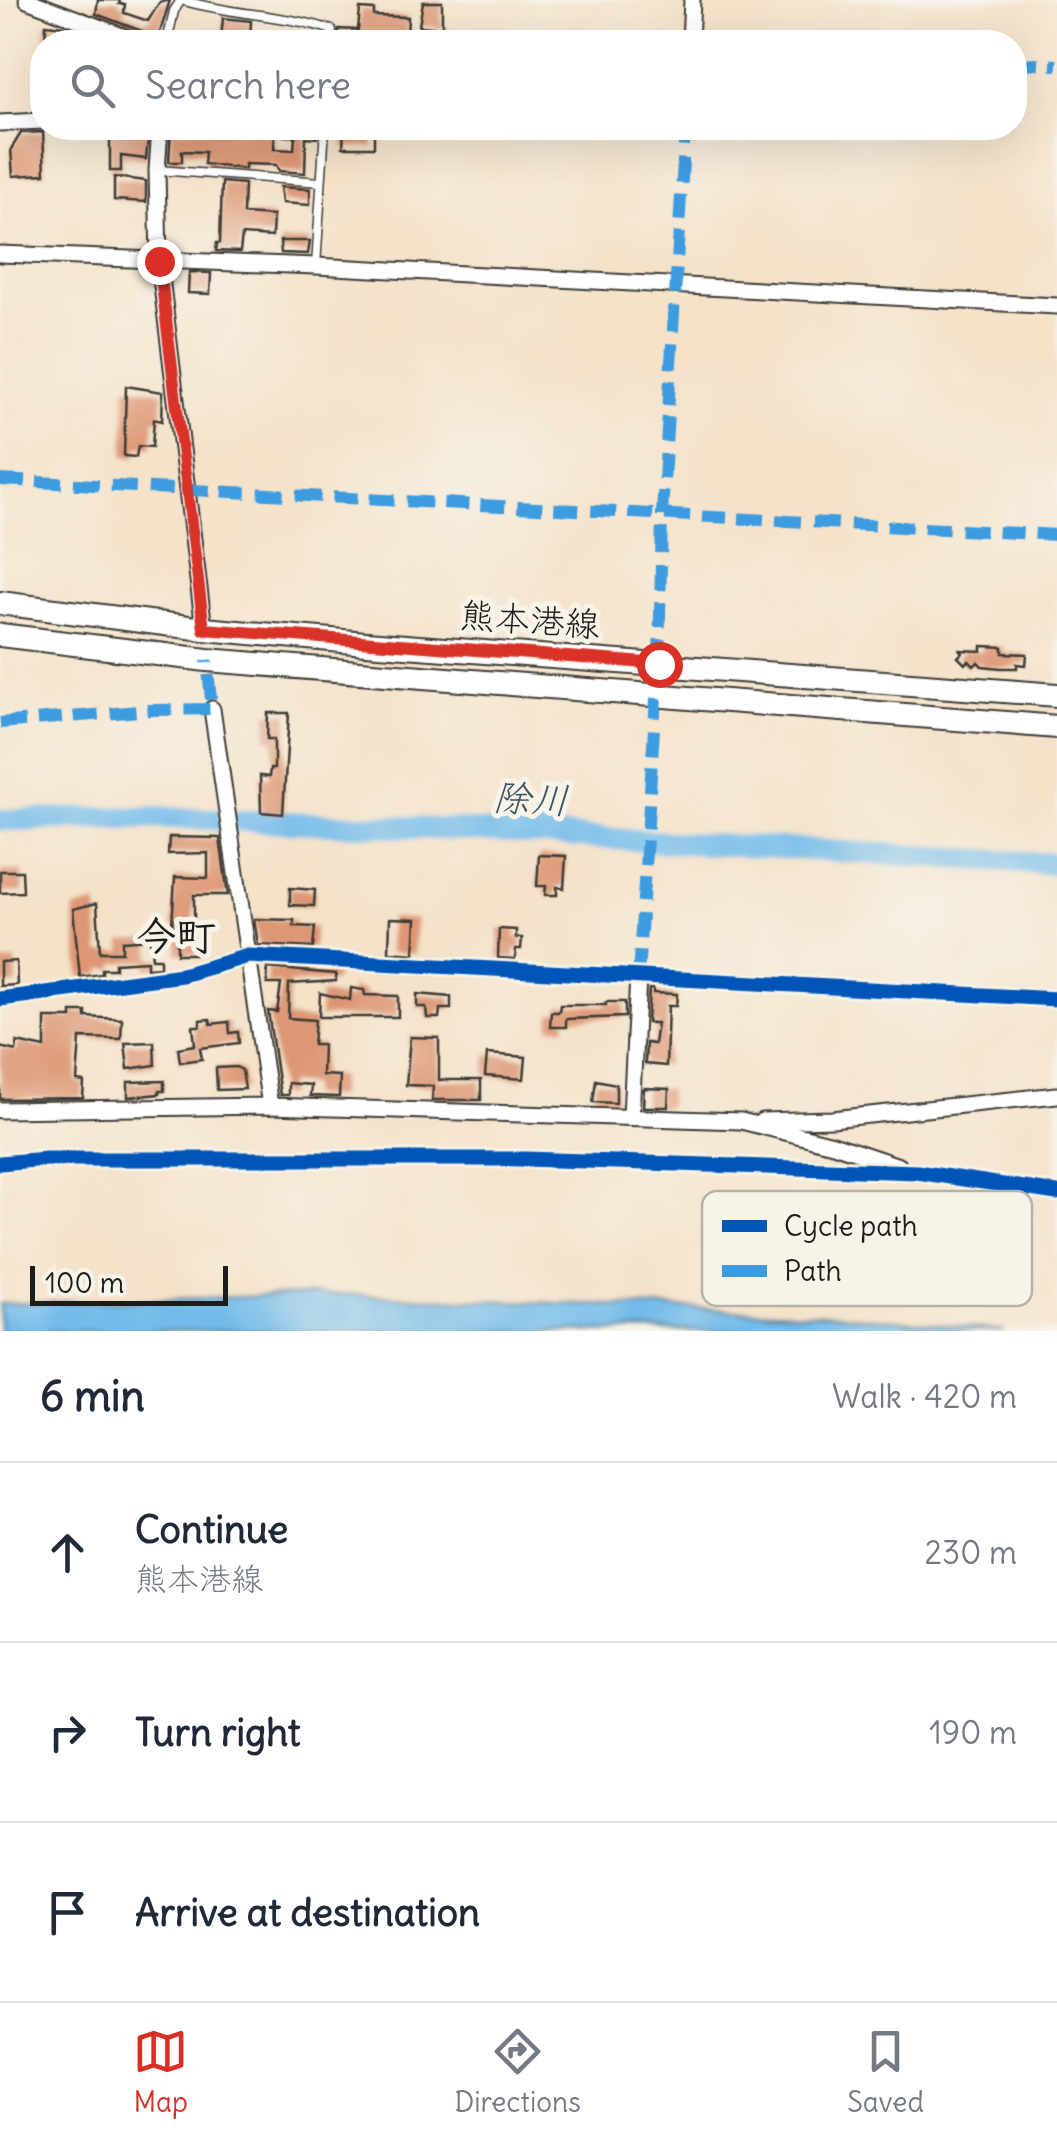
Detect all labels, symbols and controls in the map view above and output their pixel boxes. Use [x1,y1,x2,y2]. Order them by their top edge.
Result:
search box [30,30,1027,140]
icon: search [65,58,120,113]
text: Search here [145,62,351,109]
route end [137,239,183,285]
street label: 熊本港線 [459,592,601,646]
route start [637,642,683,688]
water label: 除川 [492,773,570,824]
district label: 今町 [136,911,216,961]
legend [702,1191,1032,1306]
text: Cycle path [784,1208,918,1244]
text: Path [784,1253,842,1289]
scale bar [30,1261,228,1306]
text: 100 m [45,1265,124,1301]
text: 6 min [40,1370,145,1422]
text: Walk · 420 m [832,1376,1017,1417]
text: Continue [135,1506,288,1553]
icon: ahead [40,1525,95,1580]
text: 230 m [925,1532,1017,1573]
text: 熊本港線 [135,1558,263,1599]
icon: right [40,1705,95,1760]
text: Turn right [135,1709,301,1756]
text: 190 m [929,1712,1017,1753]
icon: arrive [40,1885,95,1940]
text: Arrive at destination [135,1889,480,1936]
tab: Map [133,2024,188,2120]
tab: Directions [454,2024,581,2120]
tab: Saved [847,2024,924,2120]

